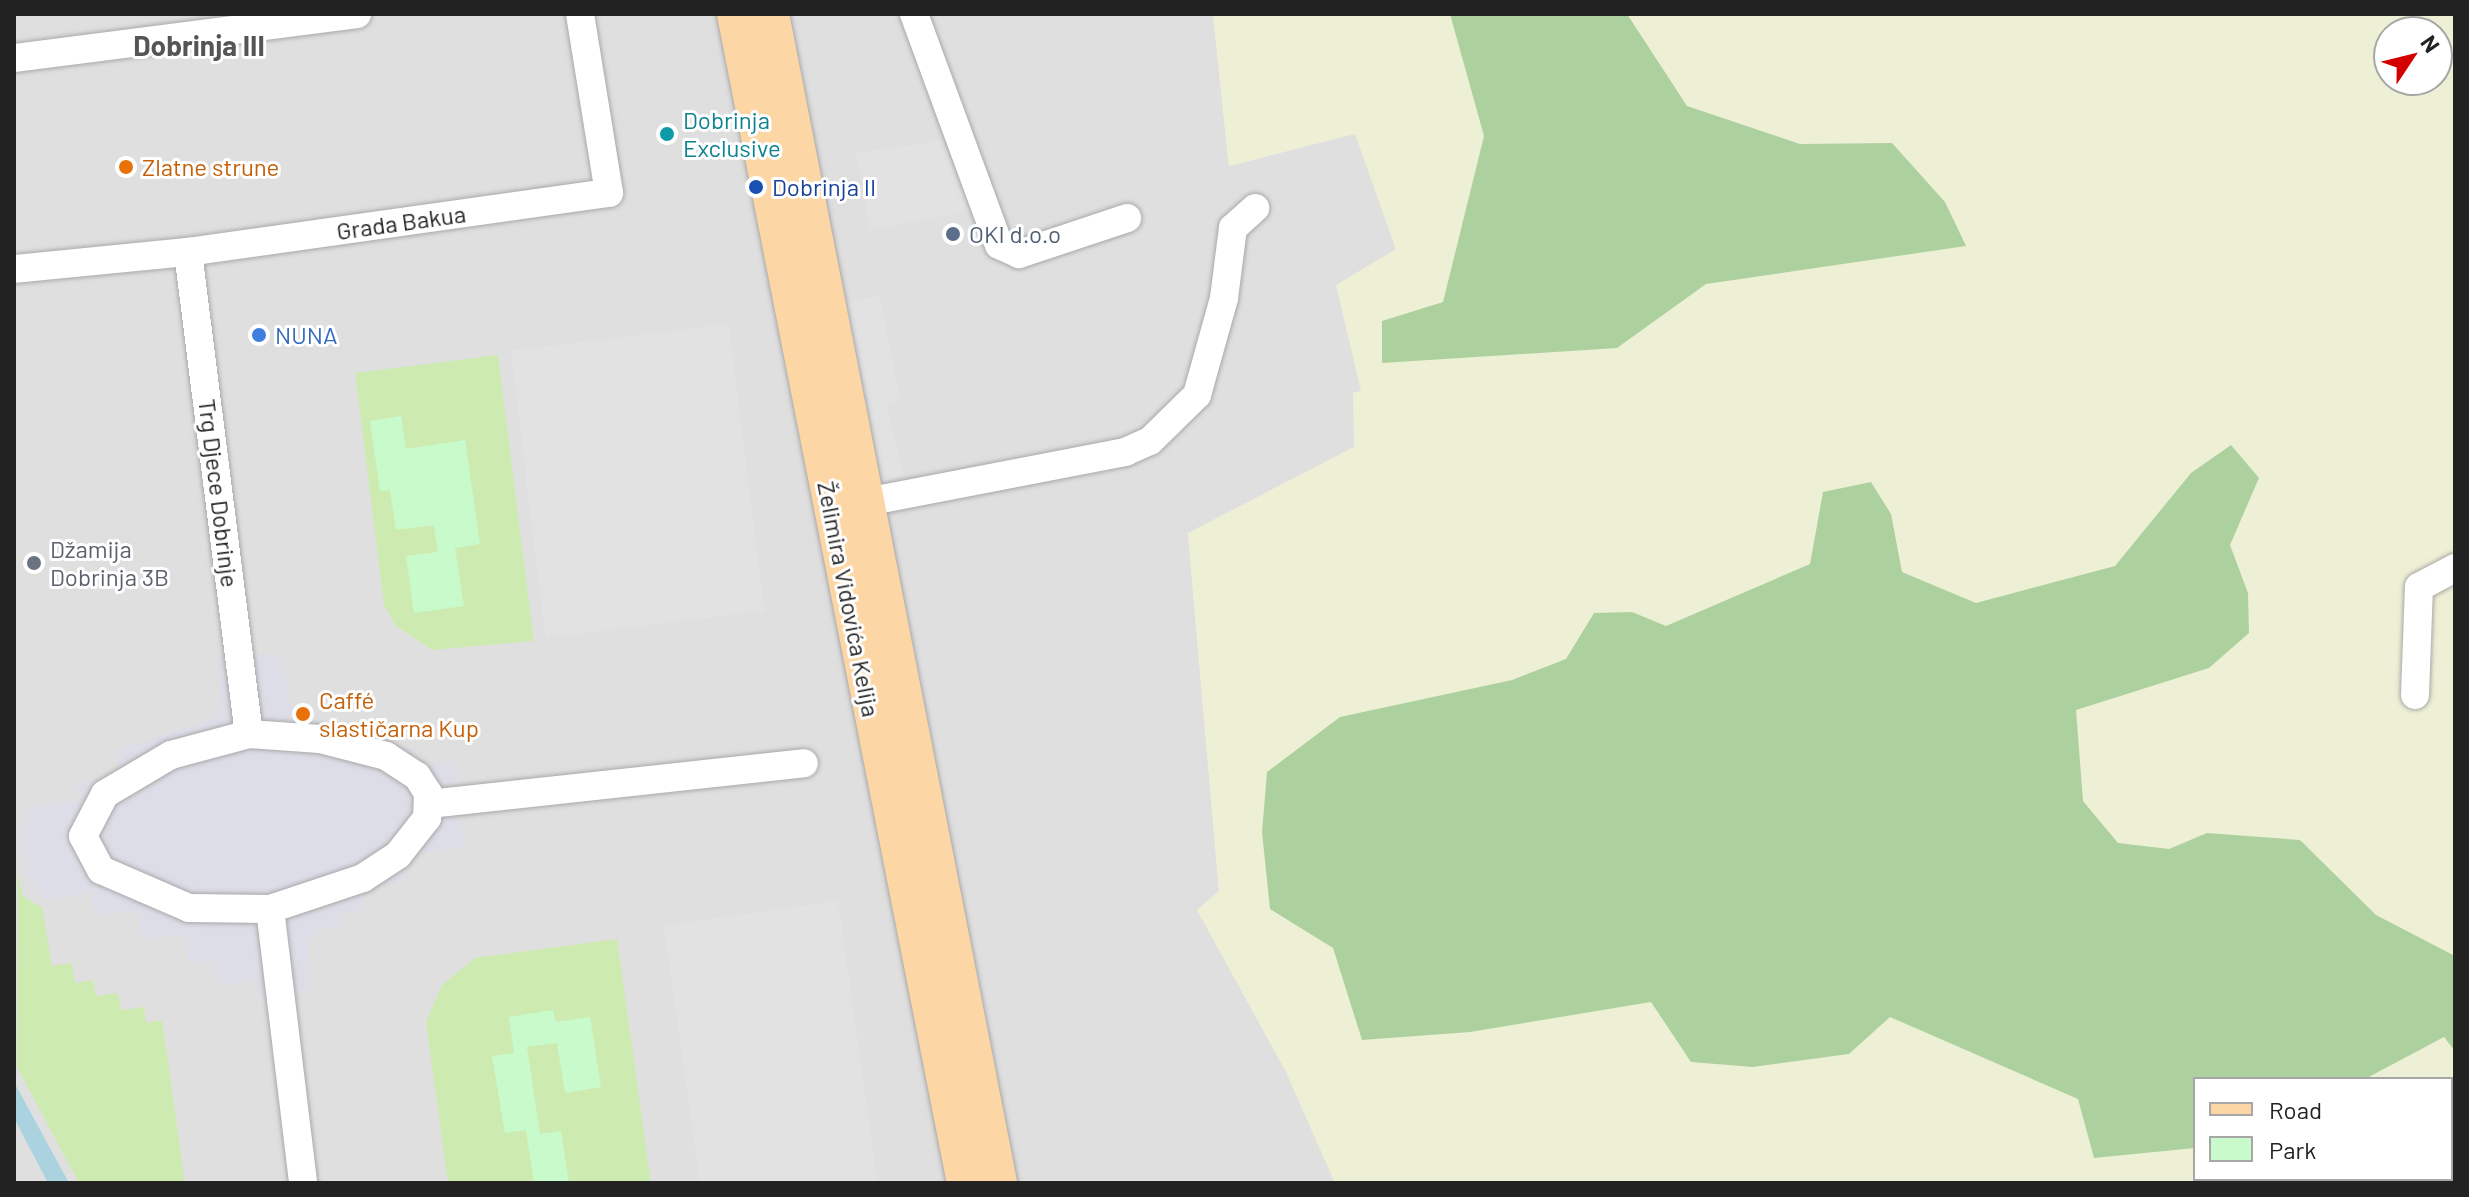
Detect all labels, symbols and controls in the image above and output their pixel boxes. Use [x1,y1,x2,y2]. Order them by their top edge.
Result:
north arrow [2373,16,2453,96]
district label: Dobrinja III [133,28,265,62]
text: N [2416,30,2446,57]
place label: Dobrinja Exclusive [683,106,781,162]
marker: Dobrinja Exclusive [658,125,676,143]
place label: Zlatne strune [142,153,279,181]
marker: Zlatne strune [117,158,135,176]
place label: Dobrinja II [772,173,876,201]
marker: Dobrinja II [747,178,765,196]
street label: Grada Bakua [335,199,467,245]
place label: OKI d.o.o [969,220,1061,248]
marker: OKI d.o.o [944,225,962,243]
place label: NUNA [275,321,338,349]
marker: NUNA [250,326,268,344]
street label: Trg Djece Dobrinje [193,397,245,589]
street label: Želimira Vidovića Kelija [812,479,886,719]
place label: Džamija Dobrinja 3B [50,535,169,591]
marker: Džamija Dobrinja 3B [25,554,43,572]
place label: Caffé slastičarna Kup [319,686,479,742]
marker: Caffé slastičarna Kup [294,705,312,723]
legend [2193,1077,2453,1181]
text: Road [2269,1095,2322,1124]
text: Park [2269,1135,2316,1164]

